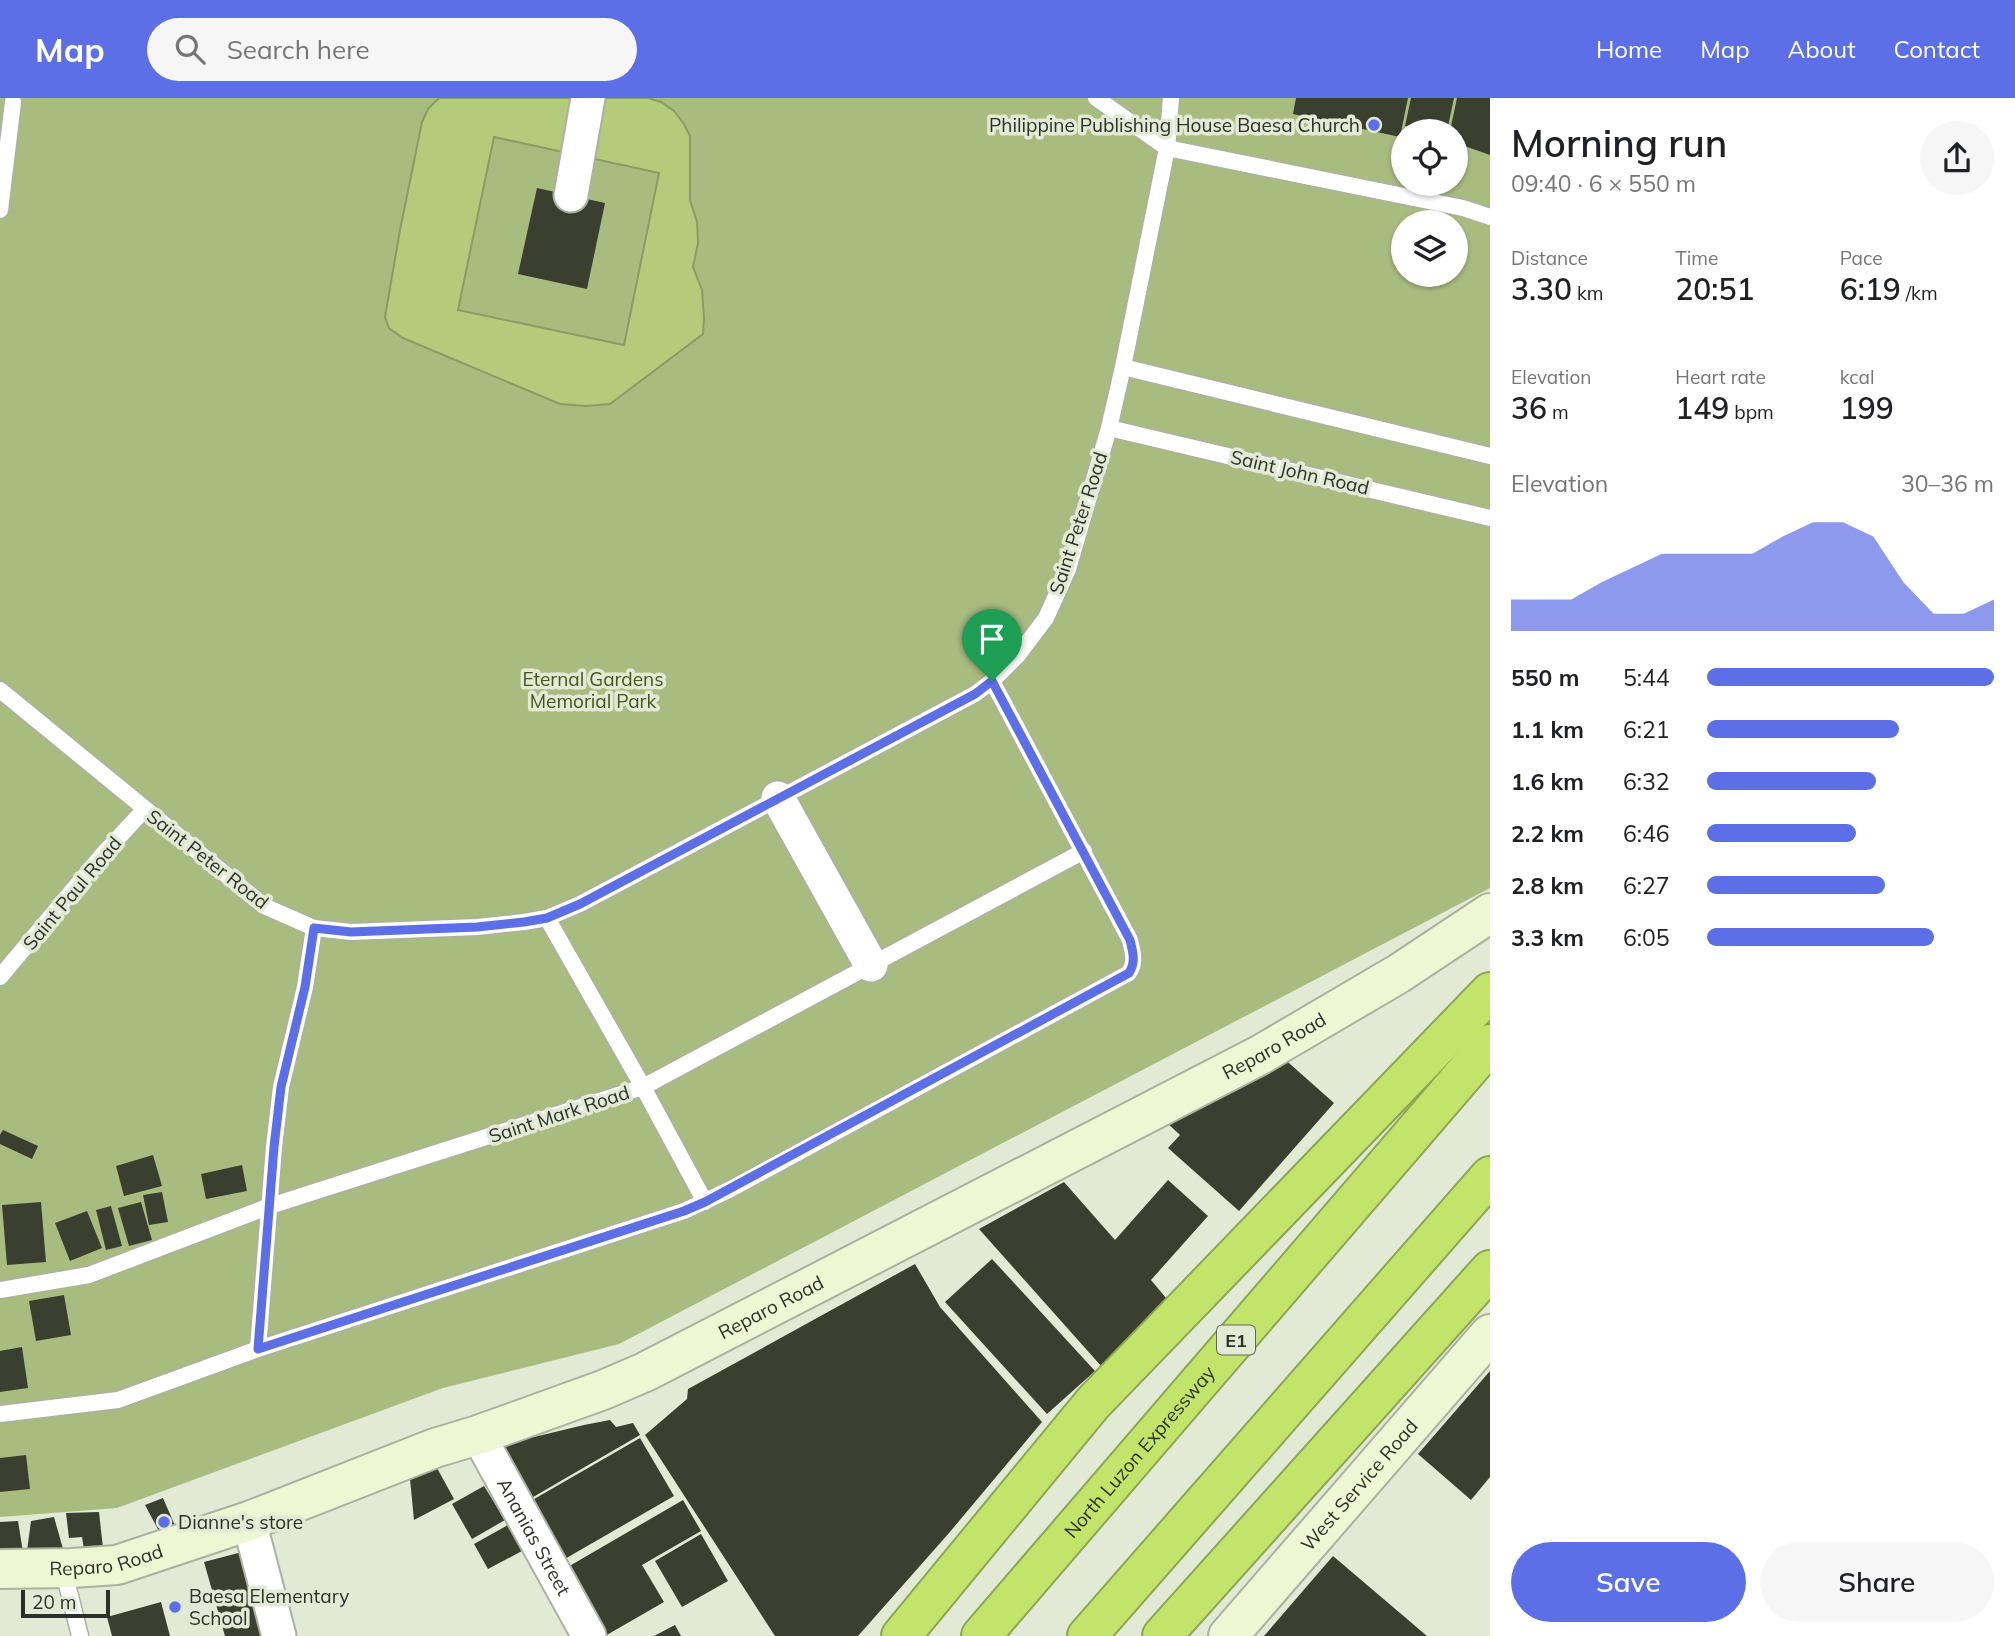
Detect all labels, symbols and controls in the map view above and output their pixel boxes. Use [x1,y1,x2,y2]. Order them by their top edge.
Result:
search box [147,18,637,81]
text: Map [35,29,105,70]
icon: search [171,30,209,68]
text: Search here [227,33,370,66]
text: Home [1596,34,1662,64]
text: Map [1700,34,1750,64]
text: About [1788,34,1856,64]
text: Contact [1894,34,1980,64]
place label: Philippine Publishing House Baesa Church [989,113,1360,137]
marker: Philippine Publishing House Baesa Church [1366,117,1382,133]
map controls [1391,119,1468,287]
button: locate [1391,119,1468,196]
text: Morning run [1511,119,1727,167]
button: share [1920,121,1994,195]
text: 09:40 · 6 × 550 m [1511,169,1696,198]
button: layers [1391,210,1468,287]
text: Distance [1511,246,1588,270]
text: Time [1675,246,1718,270]
text: Pace [1840,246,1883,270]
text: 3.30 [1511,270,1572,308]
text: 20:51 [1675,270,1754,308]
text: 6:19 [1840,270,1901,308]
text: km [1572,281,1604,305]
text: /km [1901,281,1938,305]
text: Elevation [1511,365,1591,389]
text: Heart rate [1675,365,1766,389]
text: kcal [1840,365,1874,389]
text: 36 [1511,389,1547,427]
text: 149 [1675,389,1729,427]
text: 199 [1840,389,1894,427]
text: m [1547,400,1569,424]
text: bpm [1729,400,1774,424]
street label: Saint John Road [1228,444,1372,500]
street label: Saint Peter Road [1044,449,1112,597]
text: Elevation [1511,469,1608,498]
text: 30–36 m [1901,469,1994,498]
pin [962,609,1022,681]
icon: arrive [973,620,1011,658]
text: 550 m [1511,663,1579,692]
text: 5:44 [1623,663,1670,692]
park label: Eternal Gardens Memorial Park [522,667,664,713]
text: 1.1 km [1511,715,1584,744]
text: 6:21 [1623,715,1670,744]
text: 1.6 km [1511,767,1584,796]
text: 6:32 [1623,767,1670,796]
street label: Saint Peter Road [142,804,274,914]
text: 2.2 km [1511,819,1584,848]
text: 6:46 [1623,819,1670,848]
street label: Saint Paul Road [18,831,126,955]
text: 2.8 km [1511,871,1584,900]
text: 6:27 [1623,871,1670,900]
text: 3.3 km [1511,923,1584,952]
text: 6:05 [1623,923,1670,952]
street label: Reparo Road [1218,1007,1330,1084]
street label: Saint Mark Road [486,1080,632,1148]
street label: Reparo Road [714,1270,827,1344]
road number: E1 [1217,1325,1255,1354]
street label: North Luzon Expressway [1059,1361,1220,1543]
street label: West Service Road [1295,1414,1423,1556]
street label: Ananias Street [492,1474,576,1600]
place label: Dianne's store [178,1510,303,1534]
marker: Dianne's store [156,1514,172,1530]
street label: Reparo Road [49,1539,166,1580]
button: Save [1511,1542,1746,1622]
button: Share [1760,1542,1994,1622]
place label: Baesa Elementary School [189,1584,349,1630]
scale bar [21,1587,110,1619]
text: 20 m [32,1590,76,1614]
marker: Baesa Elementary School [167,1599,183,1615]

